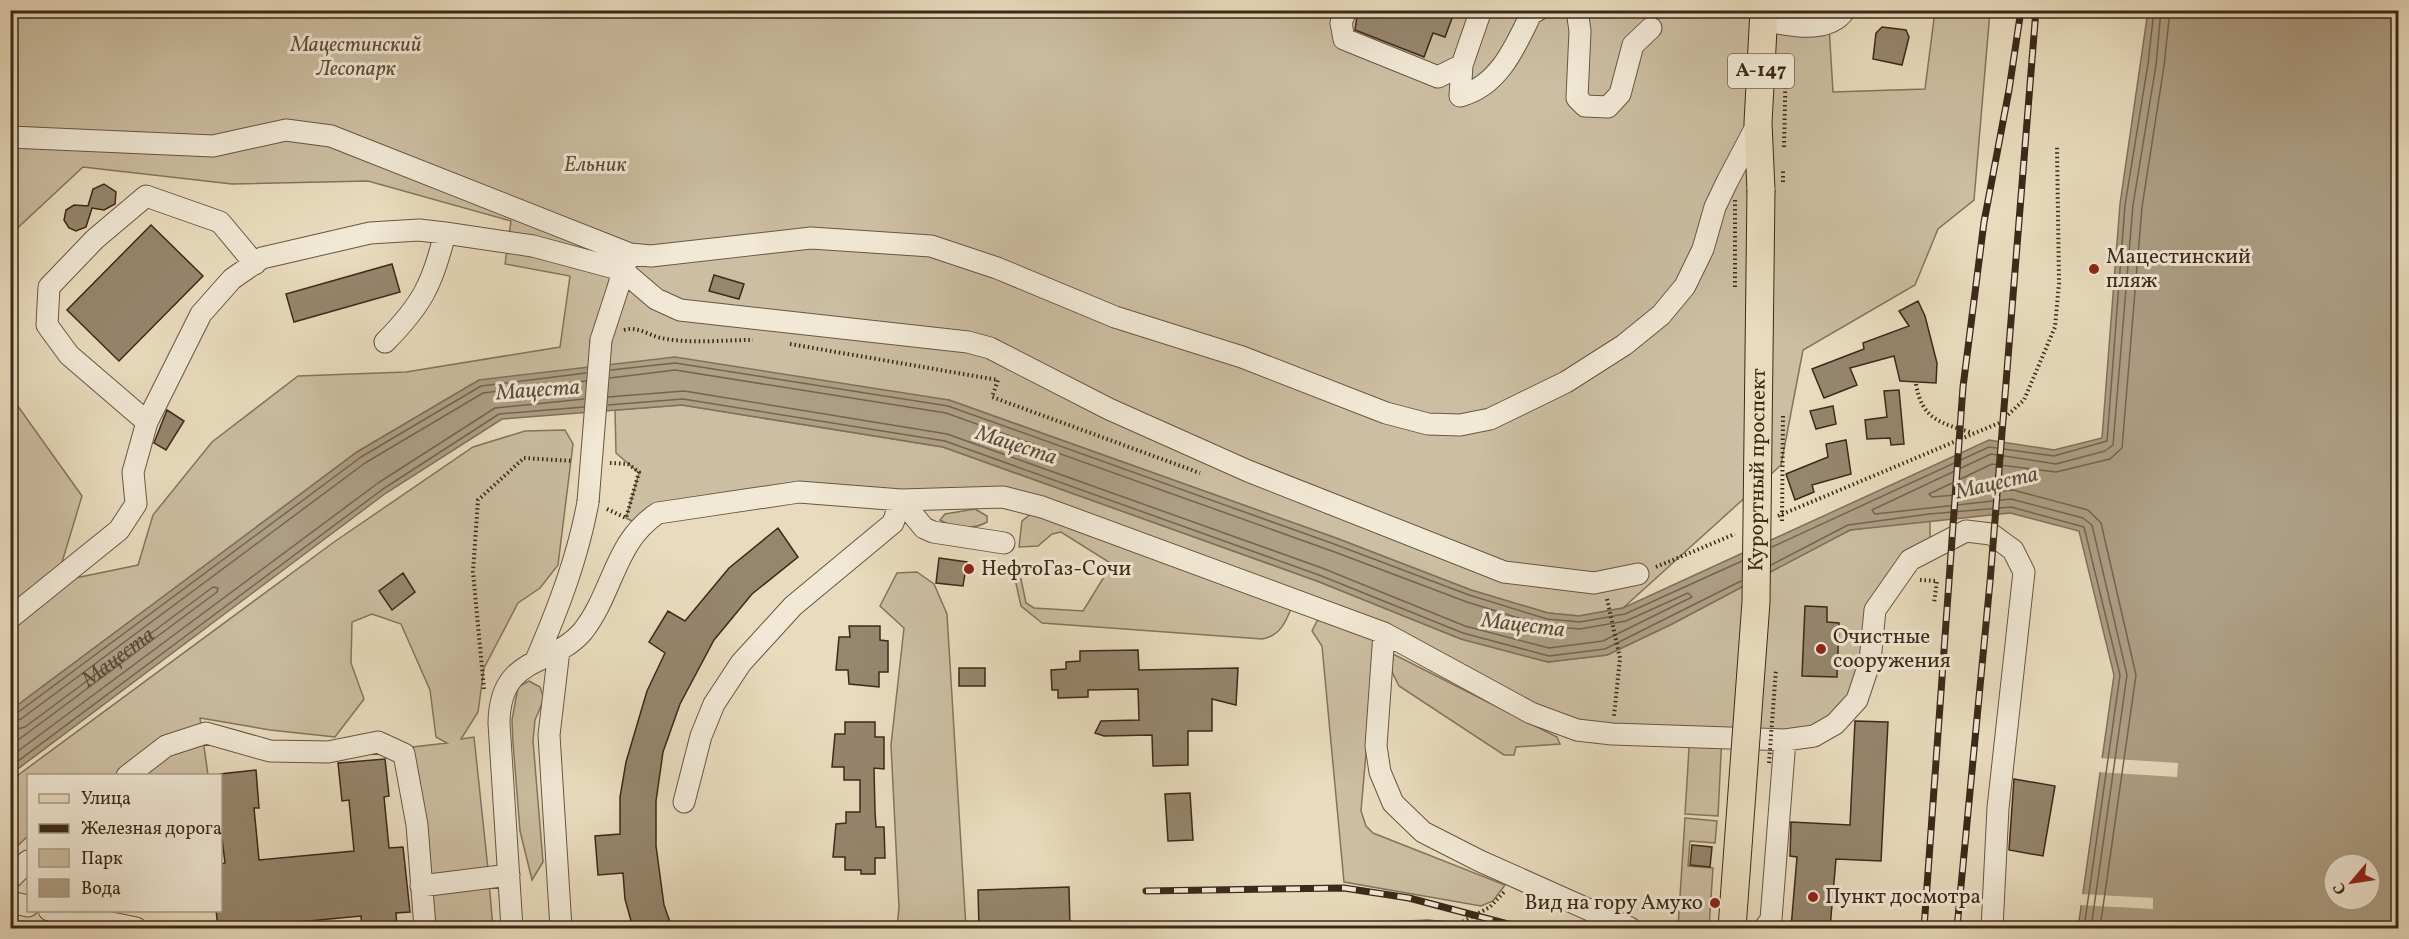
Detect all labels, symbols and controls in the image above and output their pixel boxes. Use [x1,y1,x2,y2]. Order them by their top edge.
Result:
park label: Мацестинский Лесопарк [290,31,422,84]
road number: А-147 [1728,54,1794,88]
park label: Ельник [564,151,627,180]
place label: Мацестинский пляж [2106,243,2251,296]
marker: Мацестинский пляж [2087,262,2101,276]
street label: Курортный проспект [1742,368,1773,572]
water label: Мацеста [494,373,581,409]
water label: Мацеста [970,418,1061,474]
water label: Мацеста [1952,459,2041,509]
place label: НефтоГаз-Сочи [981,555,1132,584]
marker: НефтоГаз-Сочи [962,562,976,576]
water label: Мацеста [1478,605,1567,647]
water label: Мацеста [75,620,161,696]
place label: Очистные сооружения [1833,623,1951,676]
marker: Очистные сооружения [1814,642,1828,656]
legend [27,774,222,912]
text: Улица [81,787,131,812]
text: Железная дорога [81,817,222,842]
text: Парк [81,847,123,872]
north arrow [2322,852,2382,912]
text: Вода [81,877,121,902]
text: С [2329,878,2353,898]
place label: Пункт досмотра [1825,883,1981,912]
place label: Вид на гору Амуко [1525,889,1703,918]
marker: Пункт досмотра [1806,890,1820,904]
marker: Вид на гору Амуко [1708,896,1722,910]

